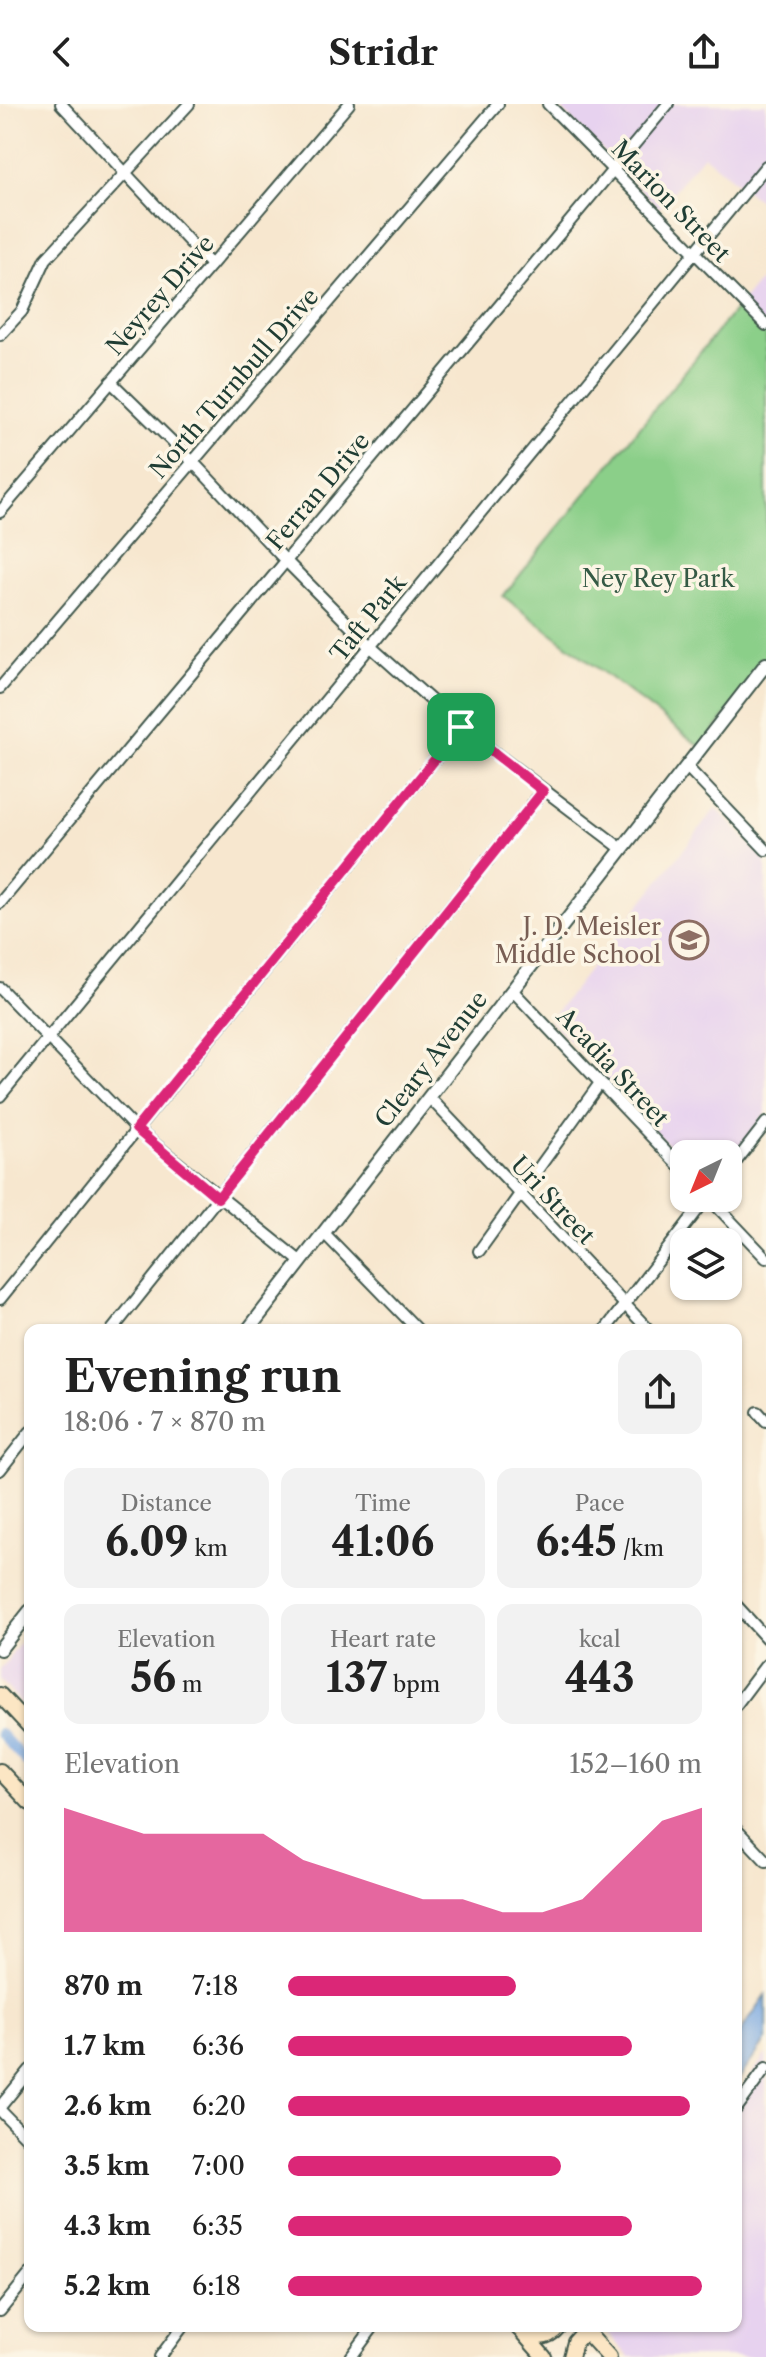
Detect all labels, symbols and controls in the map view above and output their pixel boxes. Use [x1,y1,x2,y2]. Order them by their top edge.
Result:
icon: back [40,30,84,74]
text: Stridr [328,30,438,74]
icon: share [682,30,726,74]
street label: Marion Street [606,134,737,268]
street label: Neyrey Drive [100,229,220,361]
street label: North Turnbull Drive [143,282,325,484]
street label: Ferran Drive [260,426,376,556]
park label: Ney Rey Park [582,564,735,593]
street label: Taft Park [324,568,413,667]
pin [427,693,495,761]
icon: arrive [439,705,483,749]
place label: J. D. Meisler Middle School [495,912,661,969]
school or university icon: J. D. Meisler Middle School [668,919,710,961]
street label: Cleary Avenue [369,985,493,1133]
street label: Acadia Street [550,1001,676,1133]
north arrow [670,1140,742,1212]
map controls [670,1140,742,1300]
street label: Uri Street [505,1150,601,1250]
button: layers [670,1228,742,1300]
text: Evening run [64,1349,341,1403]
button: share [618,1350,702,1434]
text: 18:06 · 7 × 870 m [64,1406,266,1438]
text: Distance [121,1490,212,1517]
text: Time [355,1490,411,1517]
text: Pace [575,1490,625,1517]
text: 6.09 [105,1517,189,1566]
text: 41:06 [332,1517,434,1566]
text: 6:45 [535,1517,617,1566]
text: km [189,1535,228,1562]
text: /km [617,1535,664,1562]
text: Elevation [117,1626,215,1653]
text: Heart rate [330,1626,436,1653]
text: kcal [579,1626,620,1653]
text: 56 [130,1653,176,1702]
text: 137 [326,1653,387,1702]
text: 443 [565,1653,635,1702]
text: m [176,1671,203,1698]
text: bpm [387,1671,440,1698]
text: Elevation [64,1748,180,1780]
text: 152–160 m [569,1748,702,1780]
text: 870 m [64,1970,143,2002]
text: 7:18 [192,1970,238,2002]
text: 1.7 km [64,2030,146,2062]
text: 6:36 [192,2030,244,2062]
text: 2.6 km [64,2090,152,2122]
text: 6:20 [192,2090,246,2122]
text: 3.5 km [64,2150,150,2182]
text: 7:00 [192,2150,245,2182]
text: 4.3 km [64,2210,151,2242]
text: 6:35 [192,2210,243,2242]
text: 5.2 km [64,2270,150,2302]
text: 6:18 [192,2270,241,2302]

